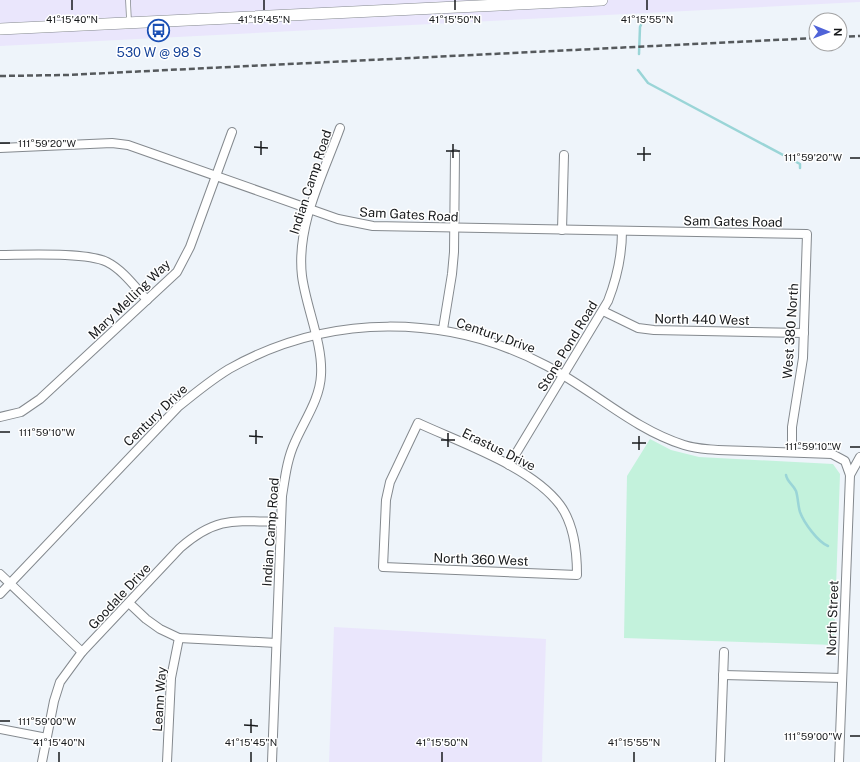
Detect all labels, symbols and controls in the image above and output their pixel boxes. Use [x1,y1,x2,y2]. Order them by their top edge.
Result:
north arrow [808,12,848,52]
text: 41°15'40"N [46,13,98,25]
text: 41°15'45"N [238,13,290,25]
text: 41°15'50"N [429,13,481,25]
text: 41°15'55"N [621,13,673,25]
bus stop icon: 530 W @ 98 S [146,17,172,43]
text: N [832,28,844,37]
place label: 530 W @ 98 S [117,45,201,60]
street label: Indian Camp Road [287,128,334,236]
text: 111°59'20"W [18,137,76,149]
text: 111°59'20"W [784,151,842,163]
street label: Sam Gates Road [359,204,459,225]
street label: Sam Gates Road [683,213,783,230]
street label: Mary Melling Way [85,256,173,342]
street label: West 380 North [780,283,801,379]
street label: Stone Pond Road [534,298,600,394]
street label: North 440 West [654,311,750,328]
street label: Century Drive [454,315,537,356]
street label: Century Drive [120,381,190,449]
street label: Erastus Drive [460,425,538,474]
text: 111°59'10"W [19,426,75,438]
text: 111°59'10"W [785,440,841,452]
street label: Indian Camp Road [259,477,282,587]
street label: North 360 West [433,550,529,569]
street label: Goodale Drive [85,560,154,632]
street label: North Street [824,580,841,656]
street label: Leann Way [150,666,169,732]
text: 111°59'00"W [18,715,76,727]
text: 111°59'00"W [784,730,842,742]
text: 41°15'40"N [33,736,85,748]
text: 41°15'45"N [225,736,277,748]
text: 41°15'50"N [416,736,468,748]
text: 41°15'55"N [608,736,660,748]

